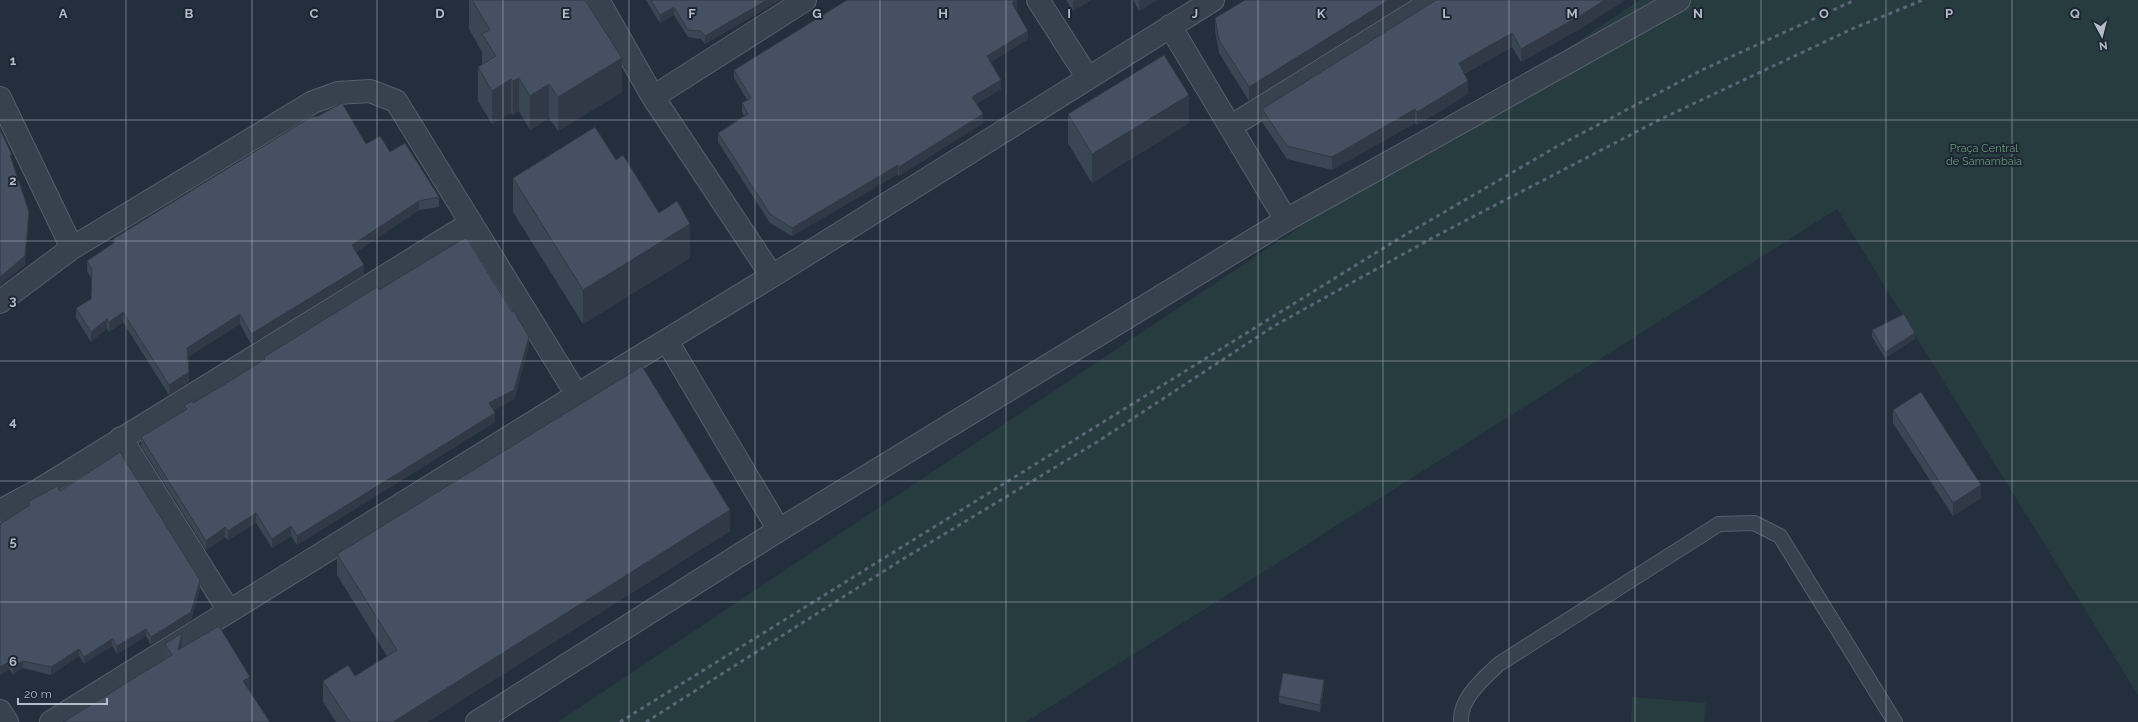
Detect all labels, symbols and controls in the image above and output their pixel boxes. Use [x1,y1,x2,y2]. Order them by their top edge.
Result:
text: A [59,6,68,21]
text: B [185,6,194,21]
text: C [310,6,319,21]
text: D [435,6,445,21]
text: E [562,6,570,21]
text: F [688,6,696,21]
text: G [812,6,822,21]
text: H [938,6,948,21]
text: I [1067,6,1071,21]
text: J [1192,6,1198,21]
text: K [1317,6,1326,21]
text: L [1442,6,1450,21]
text: M [1566,6,1578,21]
text: N [1693,6,1703,21]
text: O [1819,6,1829,21]
text: P [1945,6,1953,21]
text: Q [2070,6,2080,21]
north arrow [2082,16,2122,56]
text: N [2098,38,2108,52]
text: 1 [10,53,17,68]
park label: Praça Central de Samambaia [1946,142,2022,168]
text: 2 [9,173,17,188]
text: 3 [9,293,17,308]
text: 4 [9,414,17,429]
text: 5 [9,534,17,549]
text: 6 [9,654,17,669]
scale bar [18,680,107,706]
text: 20 m [24,687,52,701]

